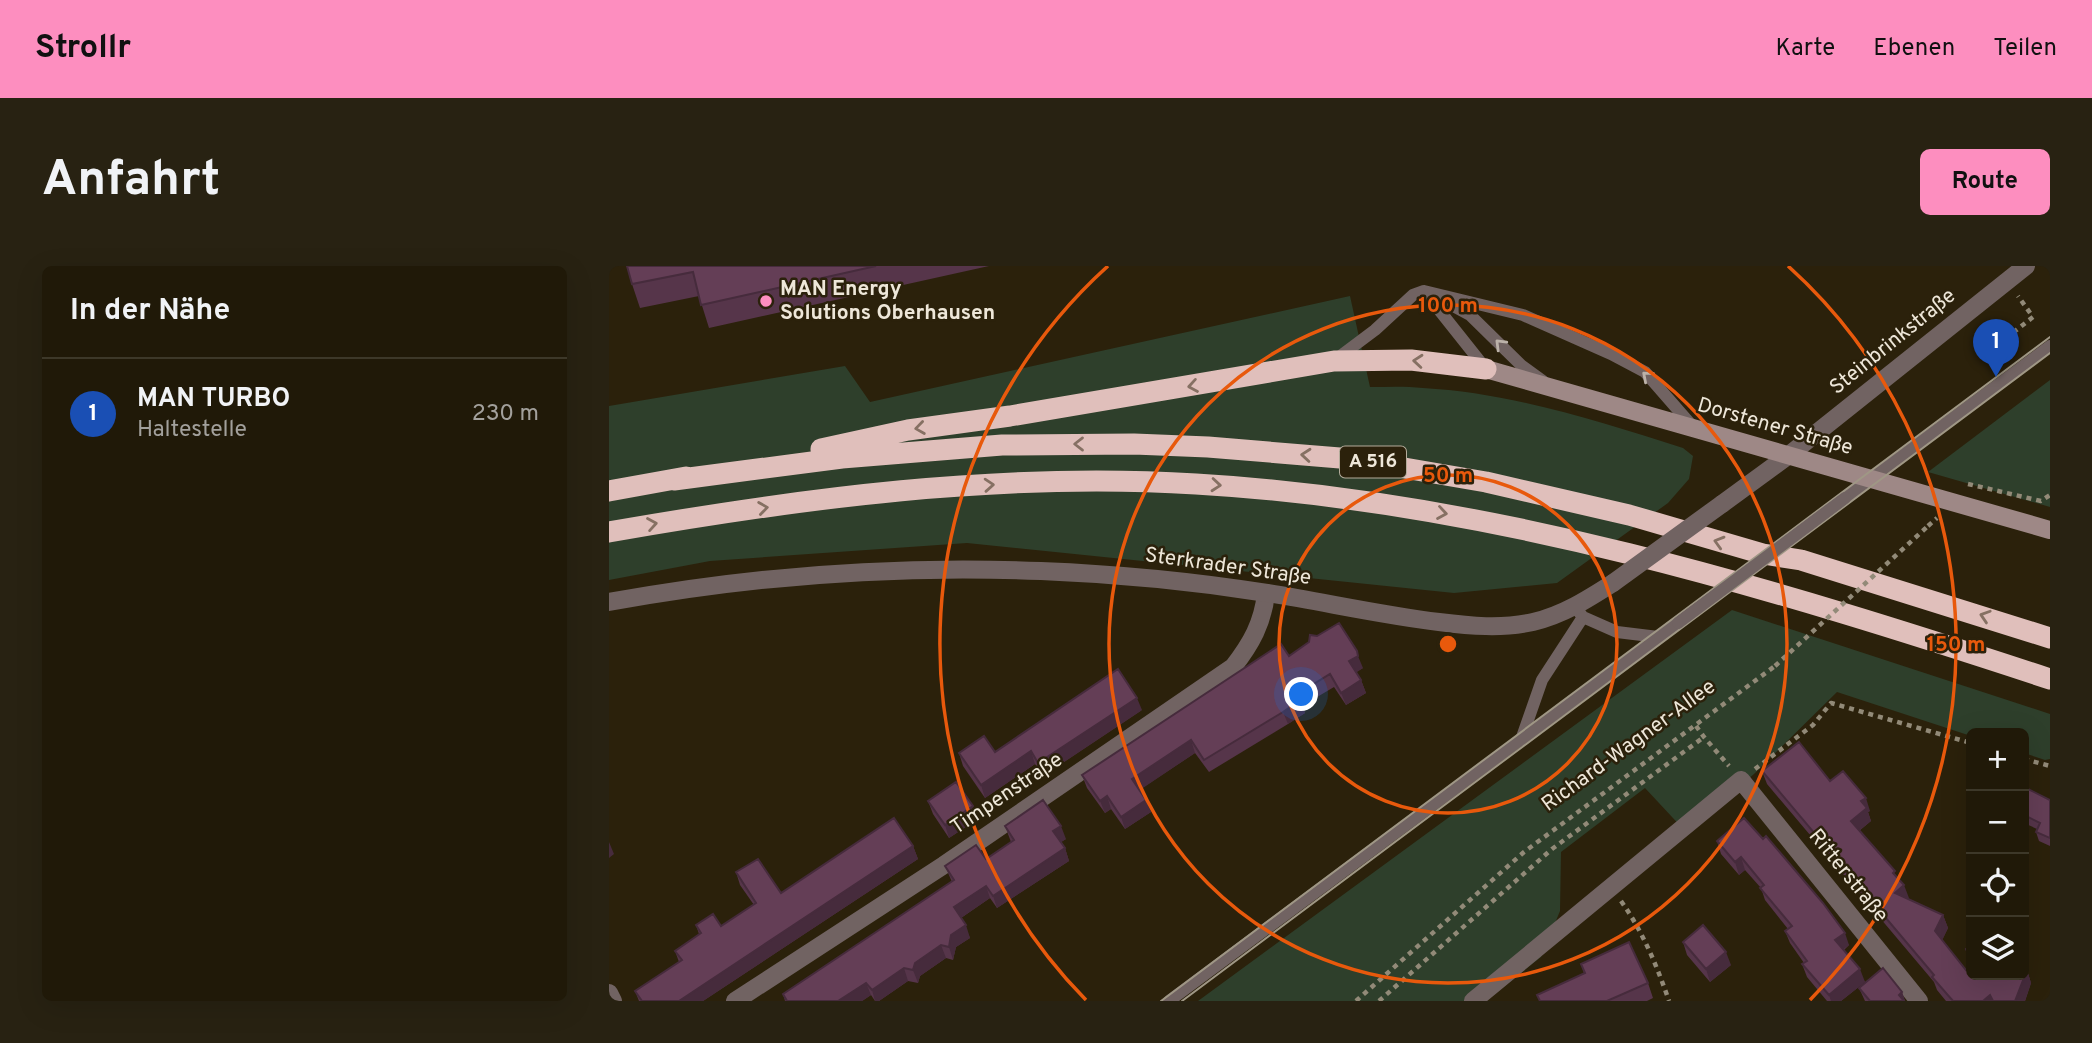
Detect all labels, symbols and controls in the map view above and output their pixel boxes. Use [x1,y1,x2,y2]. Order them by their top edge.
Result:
text: Strollr [35,28,131,70]
text: Karte [1775,34,1835,64]
text: Ebenen [1873,34,1955,64]
text: Teilen [1993,34,2057,64]
button: Route [1920,149,2050,215]
text: Anfahrt [42,151,220,213]
place label: MAN Energy Solutions Oberhausen [780,276,995,327]
street label: Steinbrinkstraße [1824,283,1962,401]
text: In der Nähe [70,293,230,330]
marker: MAN Energy Solutions Oberhausen [758,293,774,309]
text: 100 m [1418,293,1478,320]
pin: 1 [1973,319,2019,377]
one-way arrow [1495,339,1508,352]
one-way arrow [1412,354,1423,369]
one-way arrow [1642,372,1655,384]
one-way arrow [1187,378,1199,393]
text: MAN TURBO [137,383,290,416]
street label: Dorstener Straße [1694,392,1856,462]
text: 1 [88,400,98,429]
text: 230 m [472,400,539,429]
text: Haltestelle [137,416,247,445]
one-way arrow [914,421,926,436]
one-way arrow [1073,436,1083,452]
road number: A 516 [1340,446,1406,478]
one-way arrow [1300,448,1311,463]
text: 50 m [1423,463,1473,490]
one-way arrow [984,478,995,493]
one-way arrow [1211,478,1222,493]
one-way arrow [757,500,769,515]
one-way arrow [1436,505,1448,520]
one-way arrow [646,518,658,533]
one-way arrow [1714,535,1726,550]
street label: Sterkrader Straße [1143,542,1313,592]
one-way arrow [1980,610,1992,625]
centre of rings [1436,632,1460,656]
text: 150 m [1927,632,1985,659]
street label: Richard-Wagner-Allee [1537,674,1721,818]
your location [1284,677,1318,711]
map controls [1966,728,2029,980]
button: + [1966,728,2029,791]
street label: Timpenstraße [946,747,1068,841]
button: − [1966,791,2029,854]
street label: Ritterstraße [1802,824,1894,928]
button: locate [1966,854,2029,917]
button: layers [1966,917,2029,980]

